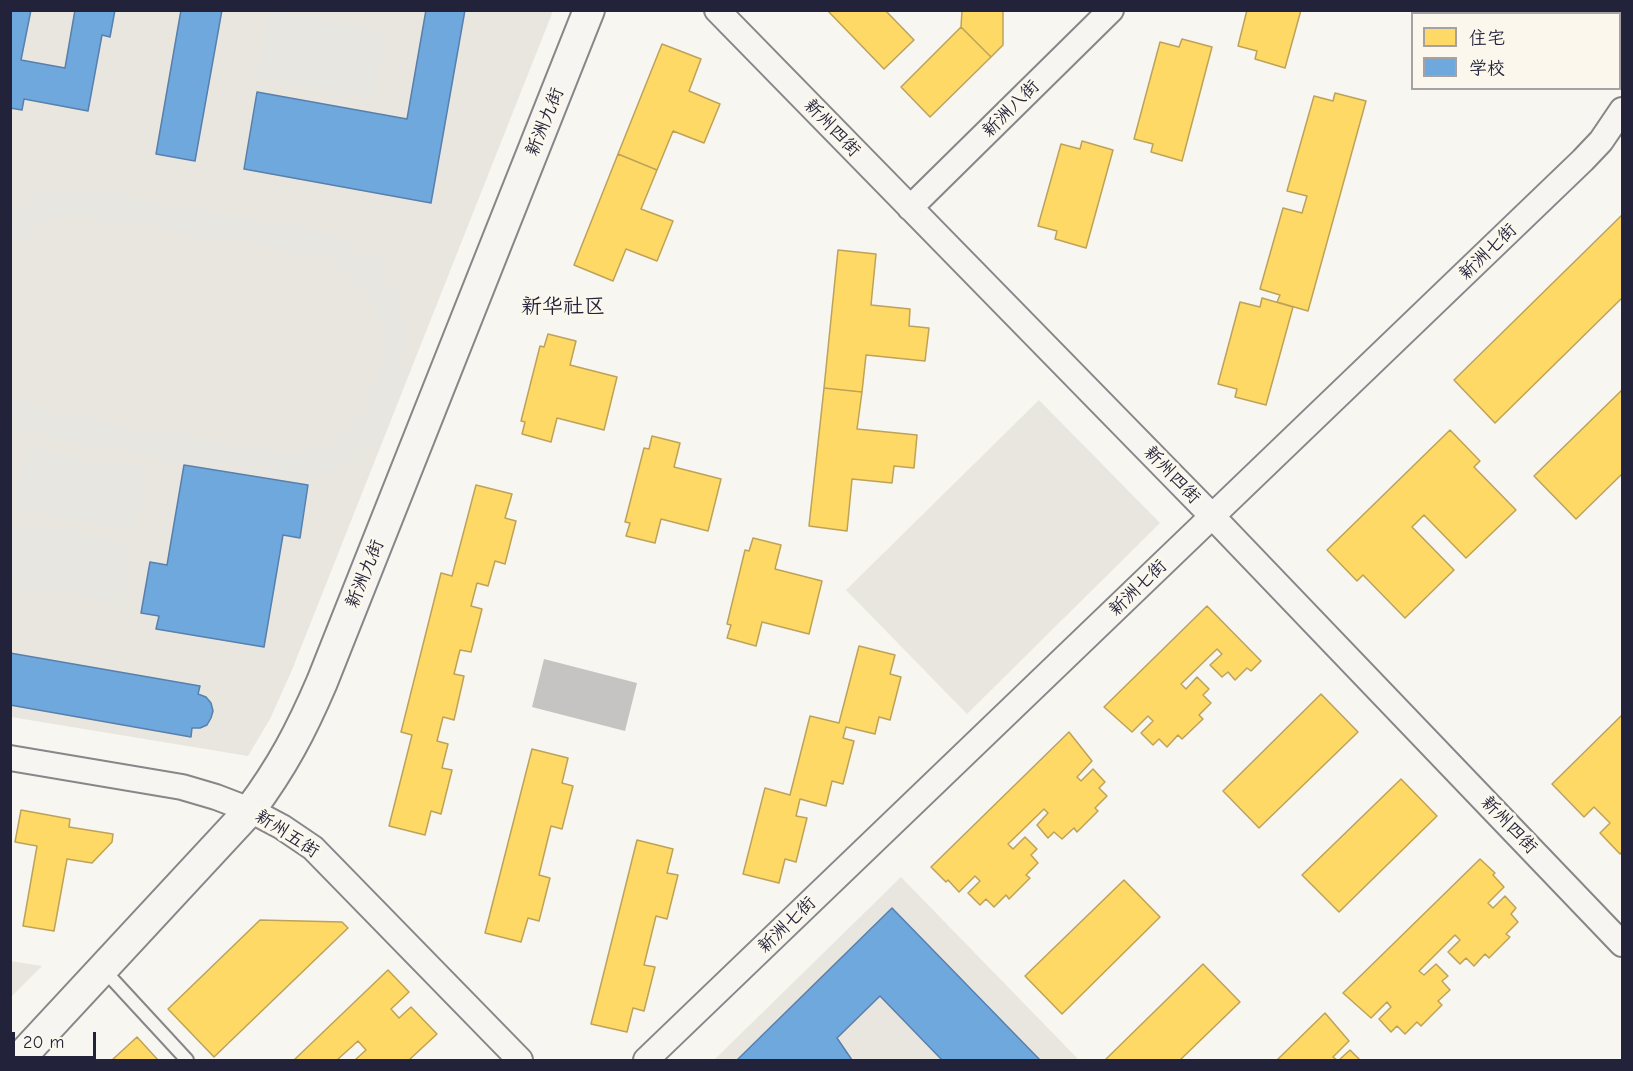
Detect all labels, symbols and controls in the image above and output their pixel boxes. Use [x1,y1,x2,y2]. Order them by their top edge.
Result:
legend [1411,12,1621,90]
text: 住宅 [1469,28,1505,49]
text: 学校 [1469,58,1505,79]
street label: 新洲八街 [978,76,1044,142]
street label: 新洲九街 [522,85,568,159]
street label: 新州四街 [799,95,865,161]
street label: 新洲七街 [1455,219,1521,285]
district label: 新华社区 [521,294,605,320]
street label: 新州四街 [1139,442,1205,508]
street label: 新洲九街 [342,537,388,611]
street label: 新洲七街 [1105,555,1171,621]
street label: 新州四街 [1476,792,1542,858]
street label: 新州五街 [251,805,323,863]
street label: 新洲七街 [754,892,820,958]
scale bar [15,1020,99,1058]
text: 20 m [23,1032,64,1053]

